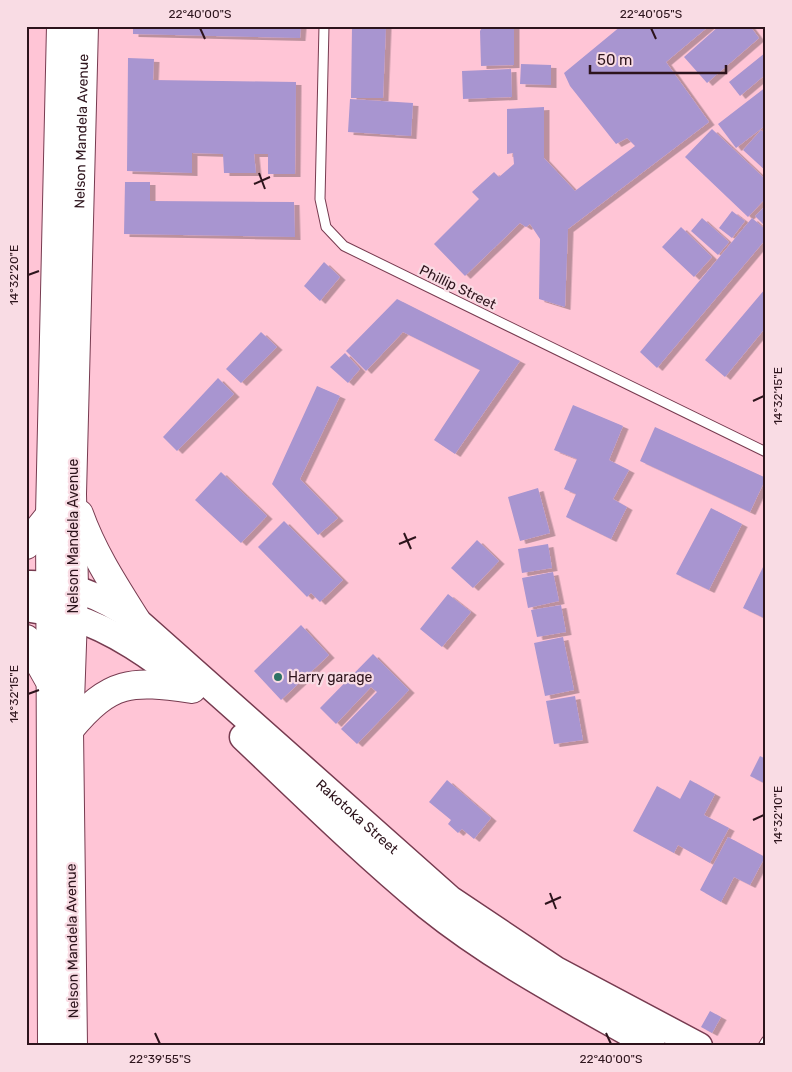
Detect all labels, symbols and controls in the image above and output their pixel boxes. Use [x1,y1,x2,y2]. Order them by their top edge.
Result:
text: 22°40'00"S [168,7,232,21]
text: 22°40'05"S [620,7,682,21]
scale bar [590,42,726,74]
text: 50 m [597,51,632,69]
street label: Nelson Mandela Avenue [71,53,92,209]
text: 14°32'20"E [7,245,21,305]
street label: Phillip Street [417,262,499,314]
text: 14°32'15"E [771,367,785,425]
street label: Nelson Mandela Avenue [65,458,82,613]
text: 14°32'15"E [7,665,21,723]
place label: Harry garage [288,669,373,686]
marker: Harry garage [272,671,284,683]
street label: Rakotoka Street [312,776,402,858]
text: 14°32'10"E [771,786,785,844]
street label: Nelson Mandela Avenue [63,863,82,1019]
text: 22°39'55"S [129,1052,191,1066]
text: 22°40'00"S [579,1052,643,1066]

